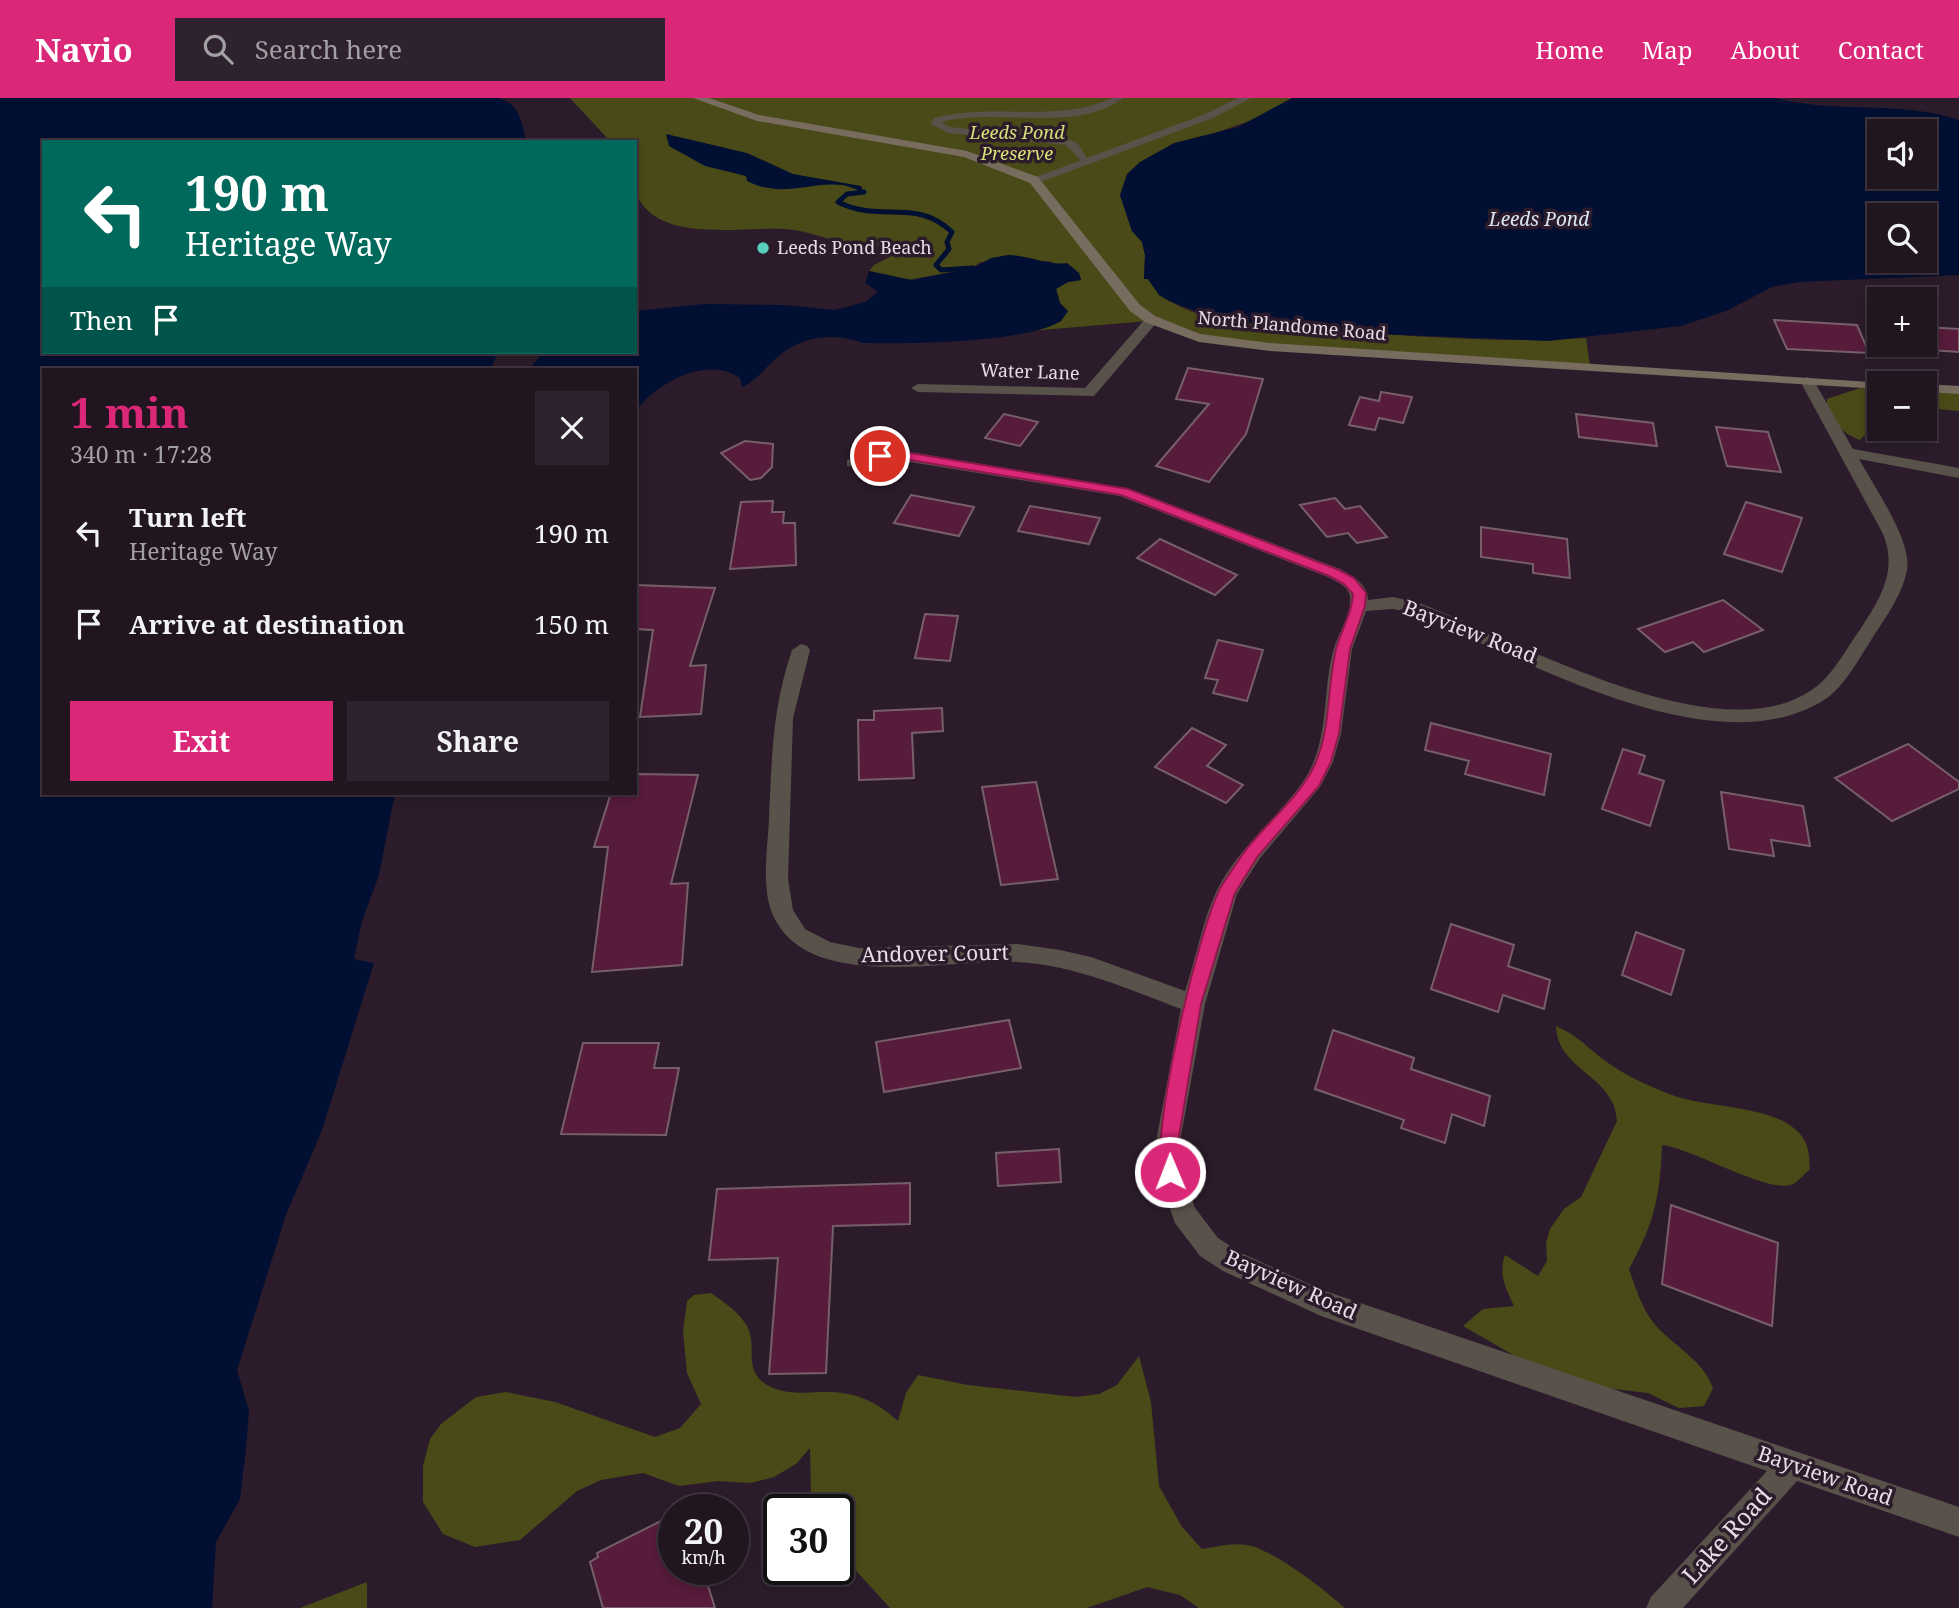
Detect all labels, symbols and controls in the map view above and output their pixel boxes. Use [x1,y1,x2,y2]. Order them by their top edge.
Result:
search box [175,18,665,81]
text: Navio [35,27,133,72]
icon: search [199,30,237,68]
text: Search here [255,31,402,67]
text: Home [1535,33,1604,66]
text: Map [1642,33,1693,66]
text: About [1731,33,1800,66]
text: Contact [1838,33,1924,66]
map controls [1867,119,1937,441]
button: sound [1867,119,1937,189]
park label: Leeds Pond Preserve [968,120,1065,165]
text: 190 m [185,159,329,225]
icon: left [70,168,161,259]
button: search [1867,203,1937,273]
water label: Leeds Pond [1488,206,1590,232]
text: Heritage Way [185,222,391,265]
place label: Leeds Pond Beach [777,235,932,259]
marker: Leeds Pond Beach [755,240,771,256]
button: + [1867,287,1937,357]
icon: arrive [147,301,185,339]
text: Then [70,302,133,338]
street label: North Plandome Road [1197,305,1387,345]
street label: Water Lane [980,357,1080,385]
button: − [1867,371,1937,441]
text: 1 min [70,383,189,440]
button: close [535,391,609,465]
pin [850,426,910,486]
icon: arrive [861,437,899,475]
text: 340 m · 17:28 [70,438,212,470]
text: Turn left [129,499,246,535]
icon: left [70,514,108,552]
text: 190 m [534,515,609,551]
text: Heritage Way [129,535,277,567]
street label: Bayview Road [1399,593,1541,669]
icon: arrive [70,605,108,643]
text: Arrive at destination [129,606,405,642]
text: 150 m [534,606,609,642]
button: Exit [70,701,333,781]
button: Share [347,701,609,781]
street label: Andover Court [861,938,1009,968]
position arrow [1133,1135,1207,1209]
street label: Bayview Road [1221,1243,1362,1326]
street label: Bayview Road [1754,1439,1897,1511]
street label: Lake Road [1674,1480,1778,1590]
speed limit sign: 30 [763,1494,854,1585]
text: 20 [684,1507,723,1554]
text: km/h [681,1545,726,1569]

